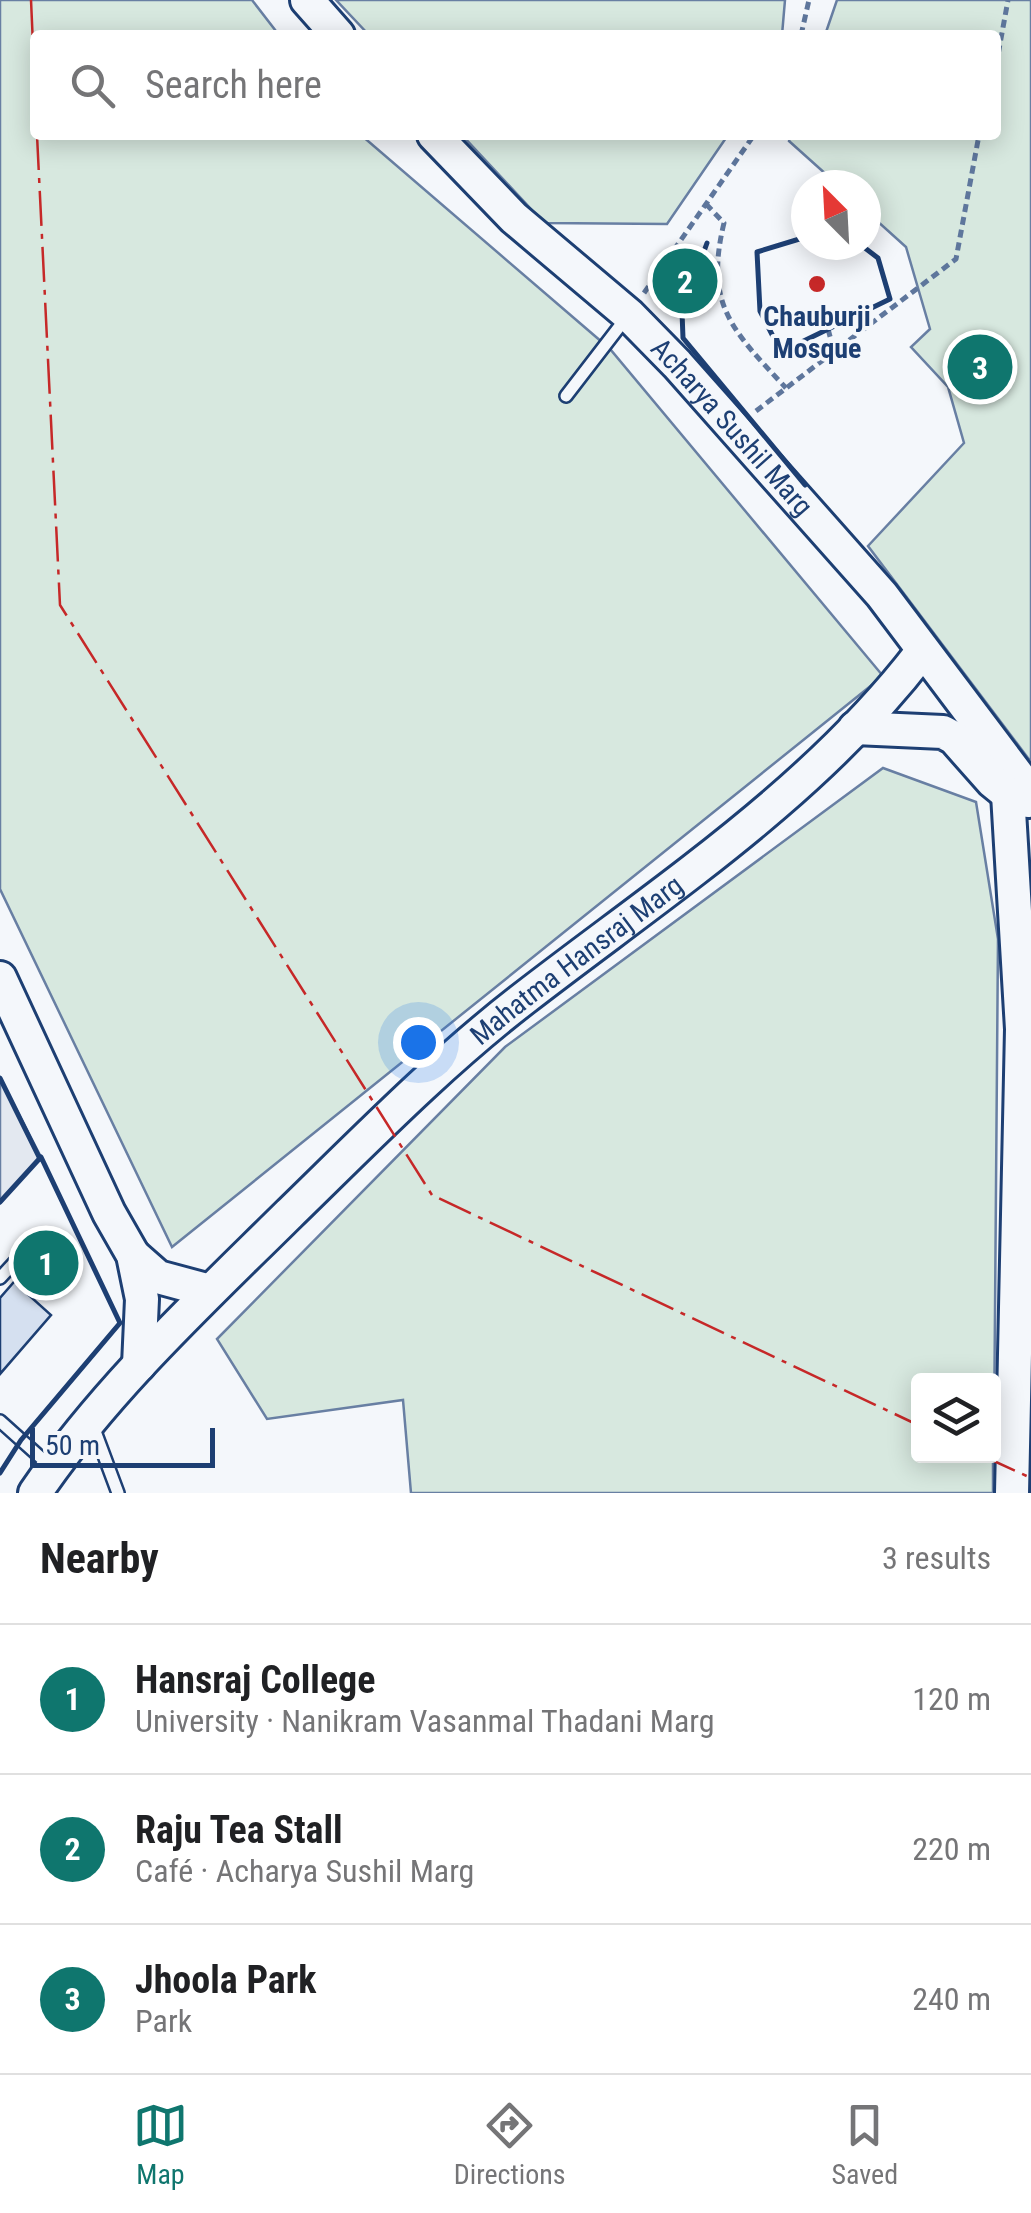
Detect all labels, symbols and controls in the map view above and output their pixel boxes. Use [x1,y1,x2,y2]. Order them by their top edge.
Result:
search box [30,30,1001,140]
icon: search [65,58,120,113]
text: Search here [145,63,322,107]
north arrow [791,170,881,260]
pin: 2 [652,244,718,318]
marker: Chauburji Mosque [806,273,828,295]
place label: Chauburji Mosque [763,300,871,365]
pin: 3 [948,330,1012,404]
street label: Acharya Sushil Marg [645,331,820,522]
street label: Mahatma Hansraj Marg [463,868,689,1052]
your location [393,1017,444,1068]
pin: 1 [13,1226,78,1300]
map controls [911,1373,1001,1463]
button: layers [911,1373,1001,1463]
scale bar [30,1423,215,1468]
text: 50 m [45,1429,100,1462]
text: Nearby [40,1534,159,1583]
text: 3 results [882,1539,991,1577]
text: Hansraj College [135,1658,375,1702]
text: 1 [64,1680,81,1718]
text: 120 m [912,1680,991,1718]
text: University · Nanikram Vasanmal Thadani Marg [135,1702,715,1740]
text: Raju Tea Stall [135,1808,343,1852]
text: 2 [64,1830,81,1868]
text: 220 m [912,1830,991,1868]
text: Café · Acharya Sushil Marg [135,1852,474,1890]
text: Jhoola Park [135,1958,316,2002]
text: 3 [64,1980,81,2018]
text: 240 m [912,1980,991,2018]
text: Park [135,2002,192,2040]
tab: Map [133,2098,188,2191]
tab: Directions [454,2098,566,2191]
tab: Saved [831,2098,898,2191]

